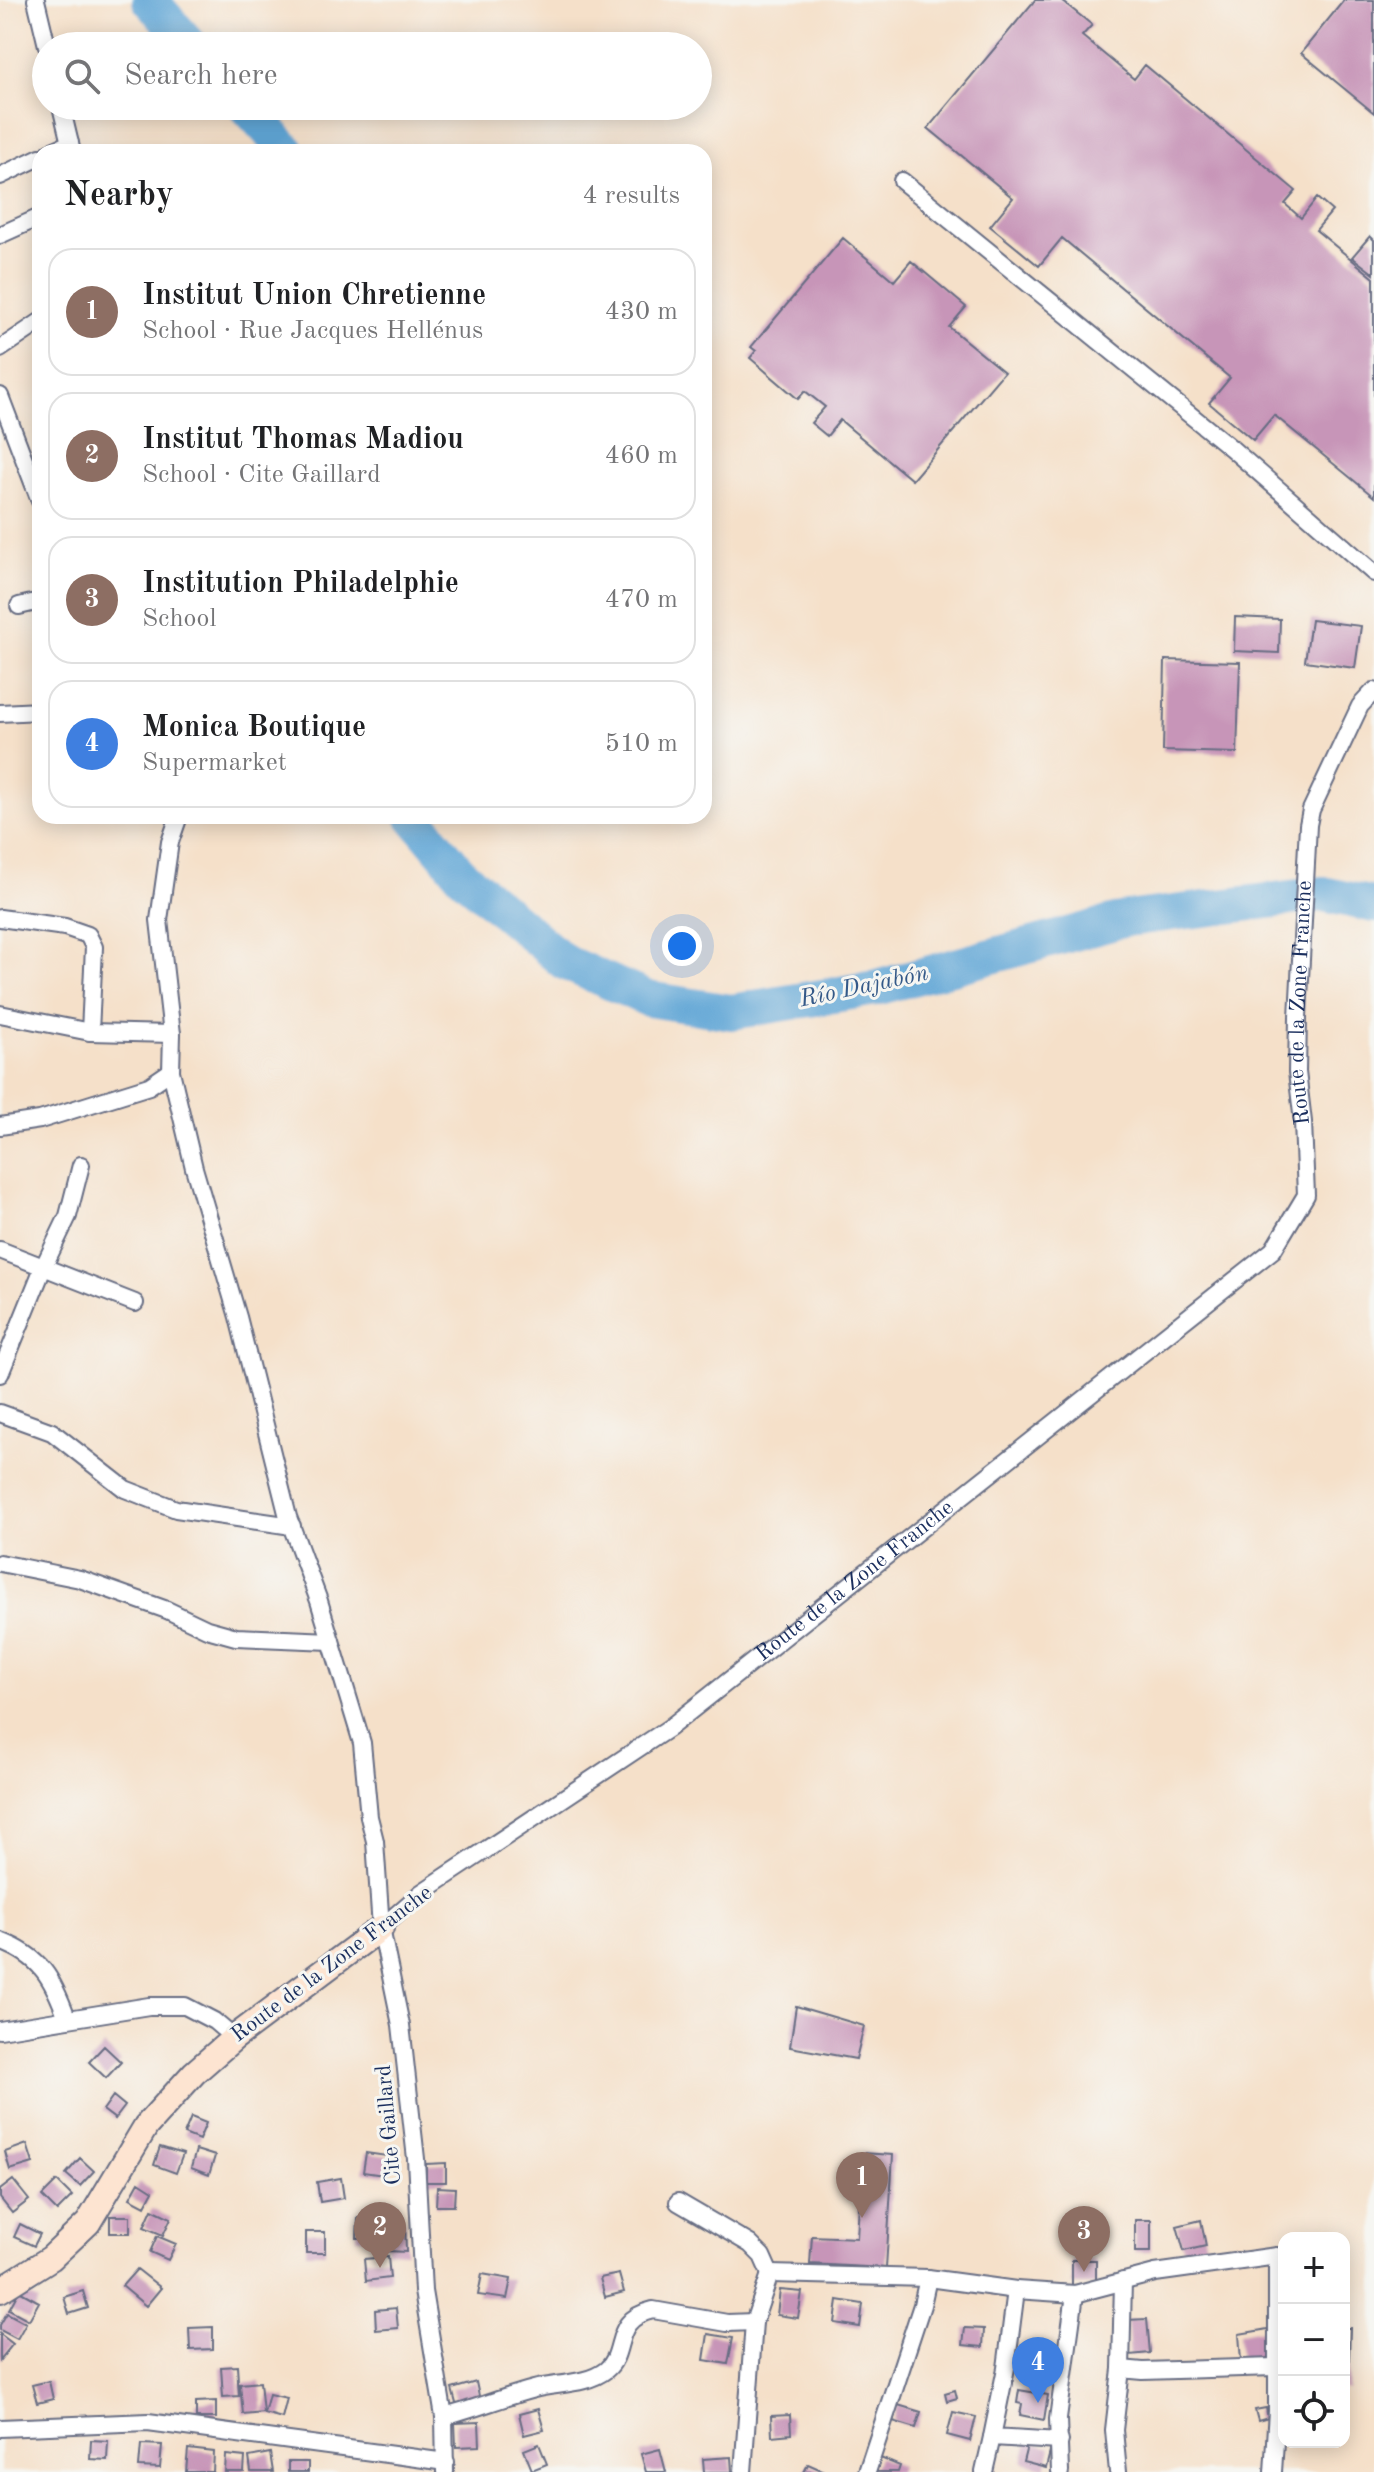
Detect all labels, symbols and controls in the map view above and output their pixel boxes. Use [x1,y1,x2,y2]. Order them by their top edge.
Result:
search box [32,32,712,120]
icon: search [60,54,104,98]
text: Search here [124,61,278,91]
text: Nearby [64,179,174,213]
text: 4 results [582,183,680,209]
text: Institut Union Chretienne [142,281,486,311]
text: 1 [84,299,100,325]
text: 430 m [605,299,678,325]
text: School · Rue Jacques Hellénus [142,318,483,344]
text: Institut Thomas Madiou [142,425,464,455]
text: 2 [84,443,100,469]
text: 460 m [605,443,678,469]
text: School · Cite Gaillard [142,462,381,488]
text: Institution Philadelphie [142,569,459,599]
text: 3 [84,587,100,613]
text: 470 m [605,587,678,613]
text: School [142,606,216,632]
text: Monica Boutique [142,713,366,743]
text: 4 [84,731,100,757]
text: 510 m [605,731,678,757]
text: Supermarket [142,750,287,776]
street label: Route de la Zone Franche [1286,880,1316,1126]
your location [662,926,702,966]
water label: Río Dajabón [796,962,931,1013]
street label: Route de la Zone Franche [752,1496,958,1666]
street label: Route de la Zone Franche [228,1882,436,2046]
street label: Cite Gaillard [373,2064,405,2186]
pin: 1 [836,2152,888,2218]
pin: 2 [354,2202,406,2268]
pin: 3 [1058,2206,1110,2272]
map controls [1278,2232,1350,2448]
button: + [1278,2232,1350,2304]
button: − [1278,2304,1350,2376]
pin: 4 [1012,2337,1064,2403]
button: locate [1278,2376,1350,2448]

